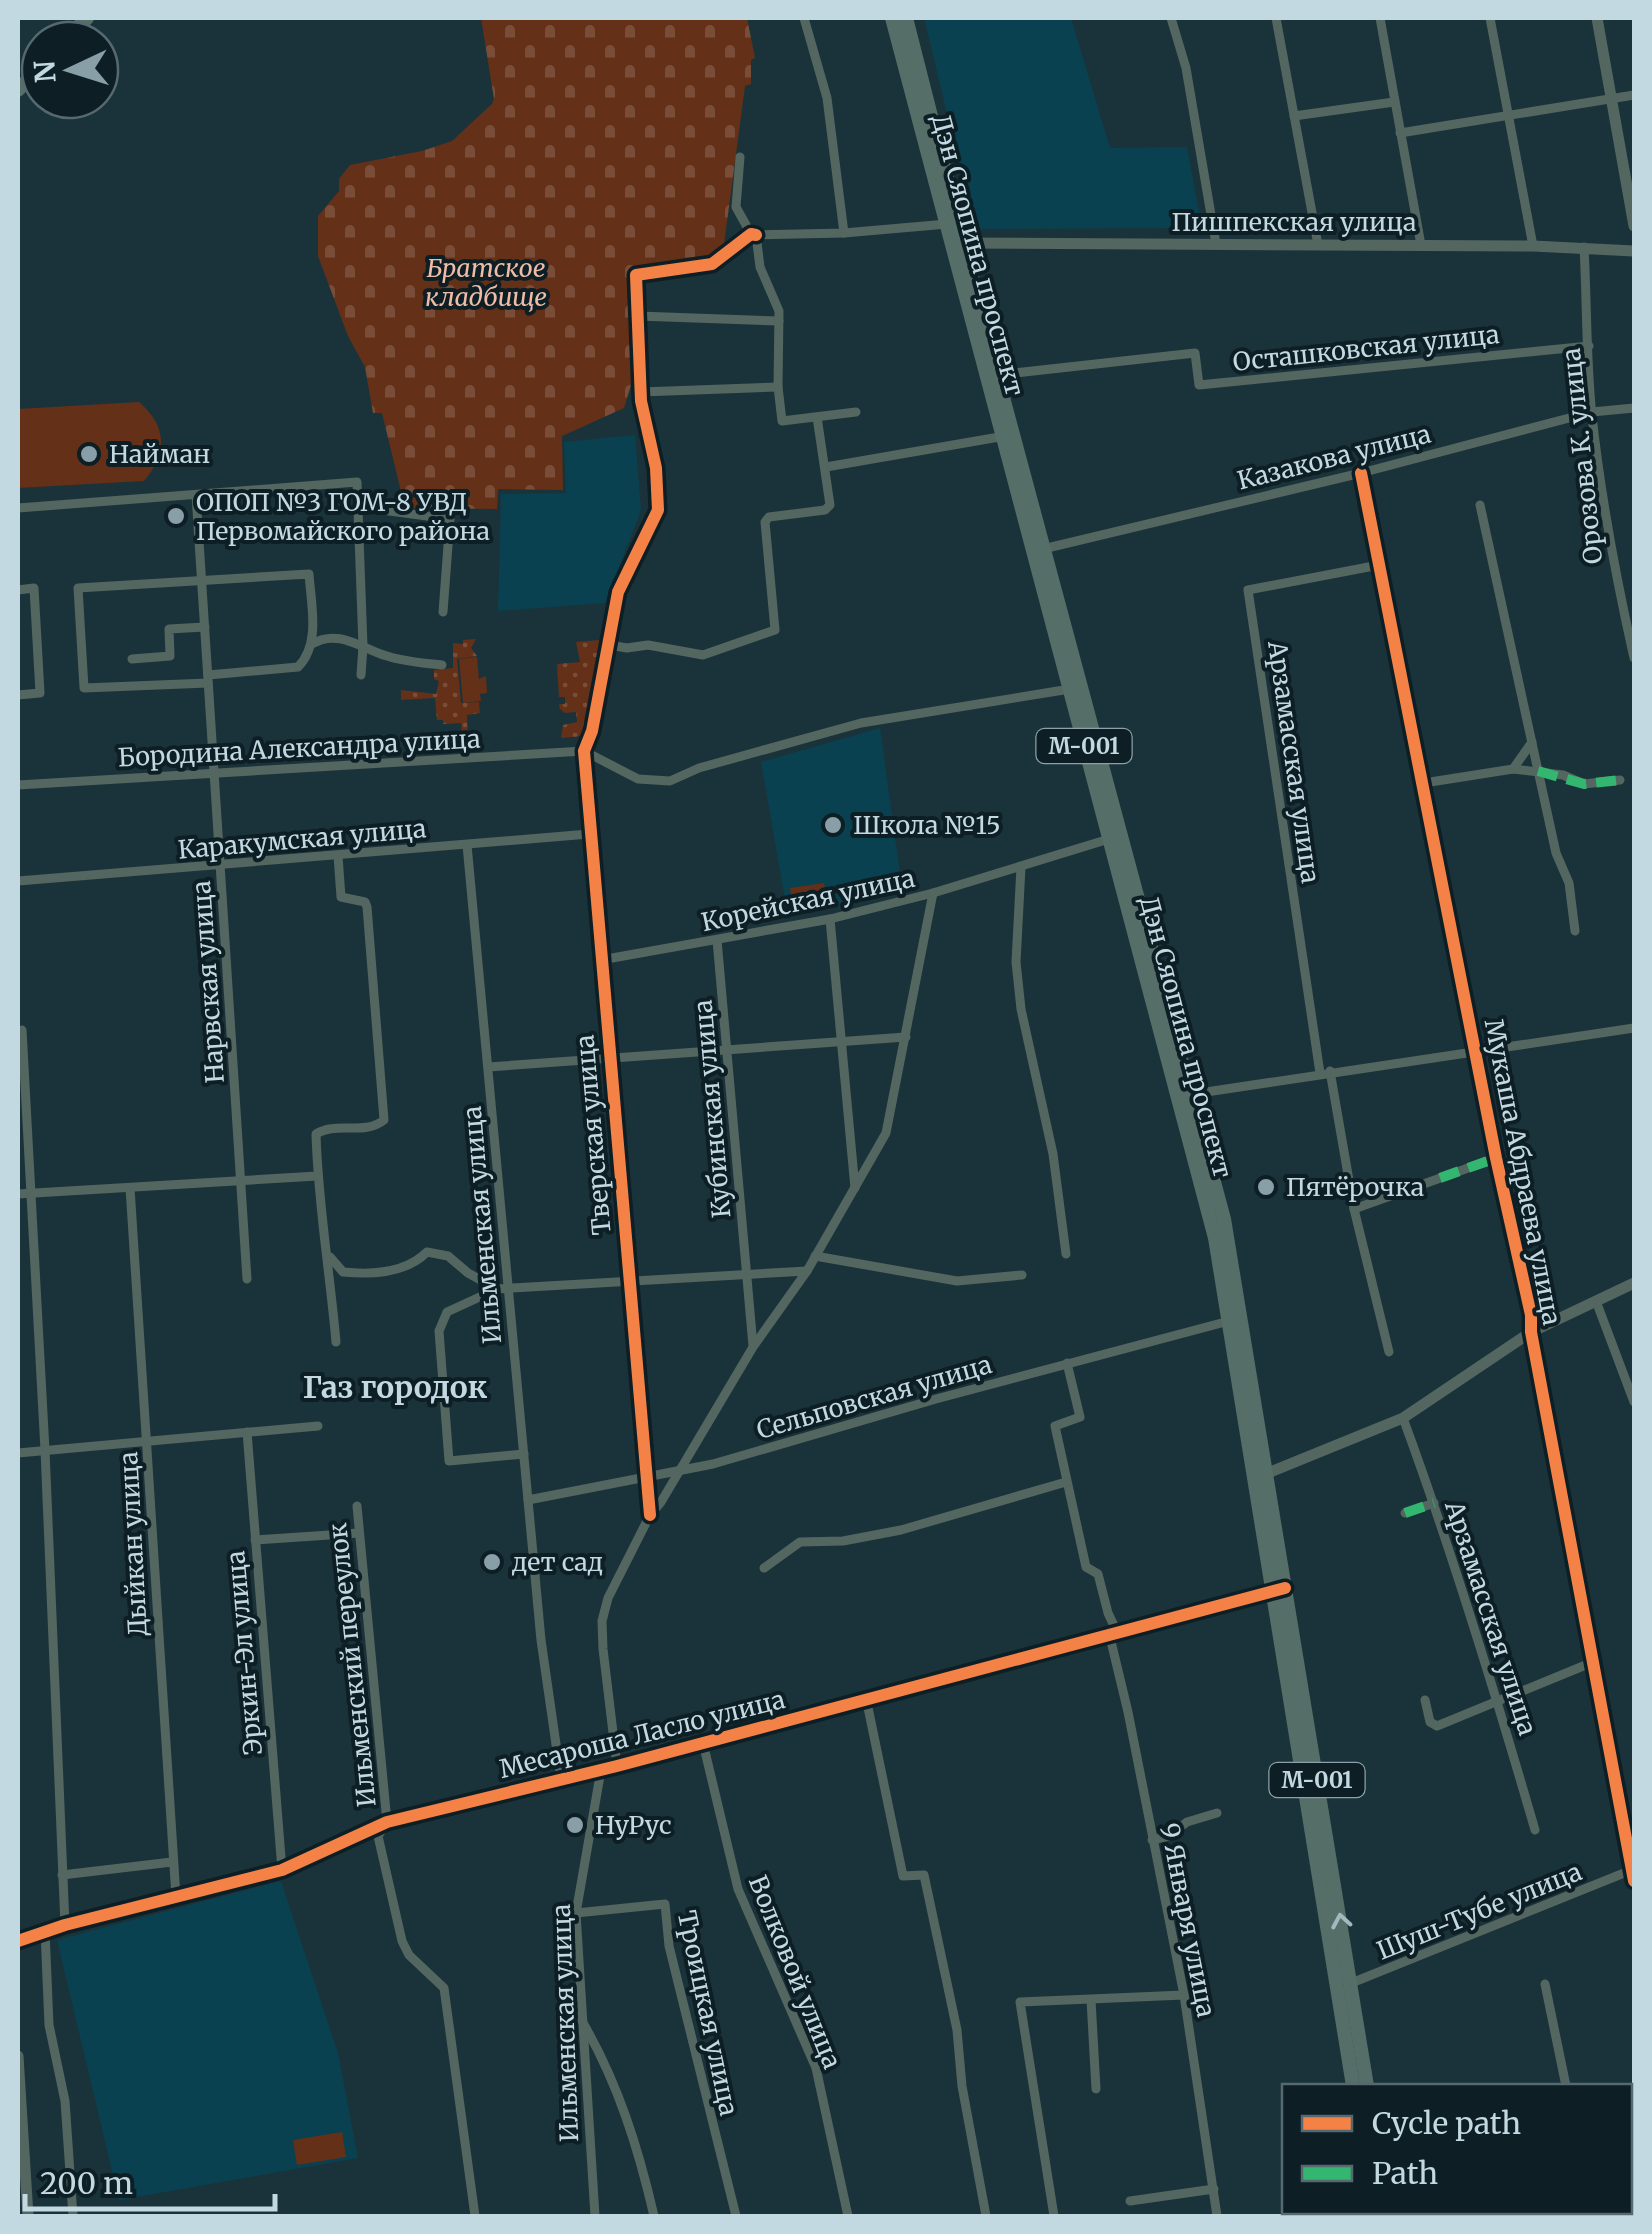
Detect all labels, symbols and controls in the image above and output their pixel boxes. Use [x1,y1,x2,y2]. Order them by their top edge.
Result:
north arrow [20,20,120,120]
text: N [26,59,64,84]
street label: Дэн Сяопина проспект [925,111,1031,399]
street label: Пишпекская улица [1172,206,1416,238]
park label: Братское кладбище [425,252,547,313]
street label: Осташковская улица [1231,318,1501,378]
street label: Орозова К. улица [1555,346,1609,566]
street label: Казакова улица [1234,417,1434,497]
place label: Найман [109,438,210,470]
marker: Найман [78,443,100,465]
place label: ОПОП №3 ГОМ-8 УВД Первомайского района [196,486,490,547]
marker: ОПОП №3 ГОМ-8 УВД Первомайского района [165,505,187,527]
street label: Арзамасская улица [1261,638,1327,885]
street label: Бородина Александра улица [117,723,481,773]
road number: M-001 [1036,729,1132,763]
place label: Школа №15 [853,809,1001,841]
street label: Каракумская улица [176,812,428,866]
marker: Школа №15 [822,814,844,836]
street label: Корейская улица [698,862,918,938]
street label: Нарвская улица [185,880,231,1084]
street label: Дэн Сяопина проспект [1133,893,1239,1181]
street label: Кубинская улица [687,998,737,1220]
street label: Мукаша Абдраева улица [1478,1016,1568,1328]
street label: Тверская улица [568,1034,618,1236]
street label: Ильменская улица [456,1105,508,1345]
place label: Пятёрочка [1286,1171,1424,1203]
marker: Пятёрочка [1255,1176,1277,1198]
street label: Сельповская улица [753,1348,995,1446]
district label: Газ городок [303,1368,487,1406]
street label: Дыйкан улица [112,1451,154,1637]
street label: Арзамасская улица [1438,1496,1544,1739]
street label: Ильменский переулок [321,1521,383,1809]
place label: дет сад [511,1546,603,1578]
street label: Эркин-Эл улица [219,1549,269,1757]
marker: дет сад [481,1551,503,1573]
street label: Месароша Ласло улица [496,1683,788,1785]
road number: M-001 [1270,1763,1364,1797]
place label: НуРус [595,1809,672,1841]
marker: НуРус [564,1814,586,1836]
street label: 9 Января улица [1154,1820,1222,2020]
street label: Шуш-Тубе улица [1372,1855,1586,1967]
street label: Волковой улица [742,1871,848,2073]
street label: Ильменская улица [545,1903,585,2143]
street label: Троицкая улица [671,1908,745,2118]
one-way arrow [1331,1913,1352,1929]
legend [1282,2084,1632,2214]
text: Cycle path [1372,2104,1521,2142]
scale bar [25,2149,275,2211]
text: Path [1372,2154,1438,2192]
text: 200 m [40,2164,133,2202]

